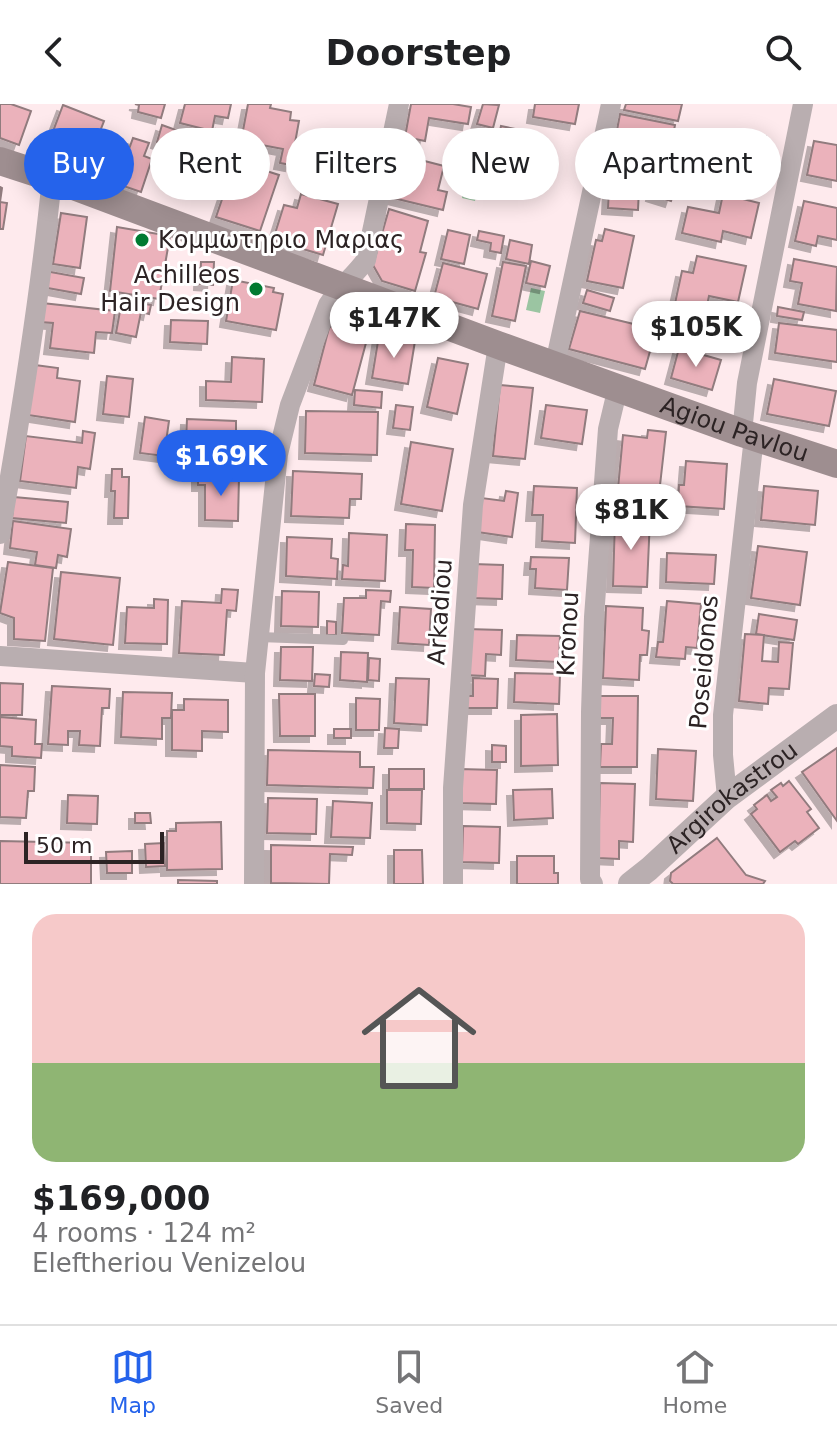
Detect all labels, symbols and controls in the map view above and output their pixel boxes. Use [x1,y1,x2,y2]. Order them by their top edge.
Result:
icon: back [32,30,76,74]
icon: search [761,30,805,74]
text: Doorstep [326,32,511,73]
chip: Buy [24,128,134,200]
chip: Rent [150,128,270,200]
chip: Filters [286,128,426,200]
chip: New [442,128,559,200]
chip: Apartment [575,128,781,200]
place label: Κομμωτηριο Μαριας [158,226,404,254]
marker: Κομμωτηριο Μαριας [133,231,151,249]
place label: Achilleos Hair Design [100,261,240,317]
marker: Achilleos Hair Design [247,280,265,298]
pin: $147K [338,292,450,360]
pin: $105K [640,301,752,369]
text: $147K [348,303,440,333]
text: $105K [650,312,742,342]
street label: Agiou Pavlou [657,391,812,468]
pin: $169K [165,430,277,498]
text: $169K [175,441,267,471]
pin: $81K [584,484,678,552]
text: $81K [594,495,668,525]
street label: Arkadiou [422,558,458,666]
street label: Kronou [552,591,584,677]
street label: Poseidonos [684,594,724,730]
street label: Argirokastrou [661,736,803,859]
scale bar [24,828,164,864]
text: 50 m [36,833,92,858]
icon: home [347,966,491,1110]
text: $169,000 [32,1178,211,1218]
text: 4 rooms · 124 m² [32,1218,256,1248]
text: Eleftheriou Venizelou [32,1248,306,1278]
tab: Map [110,1345,156,1418]
tab: Saved [375,1345,443,1418]
tab: Home [662,1345,727,1418]

